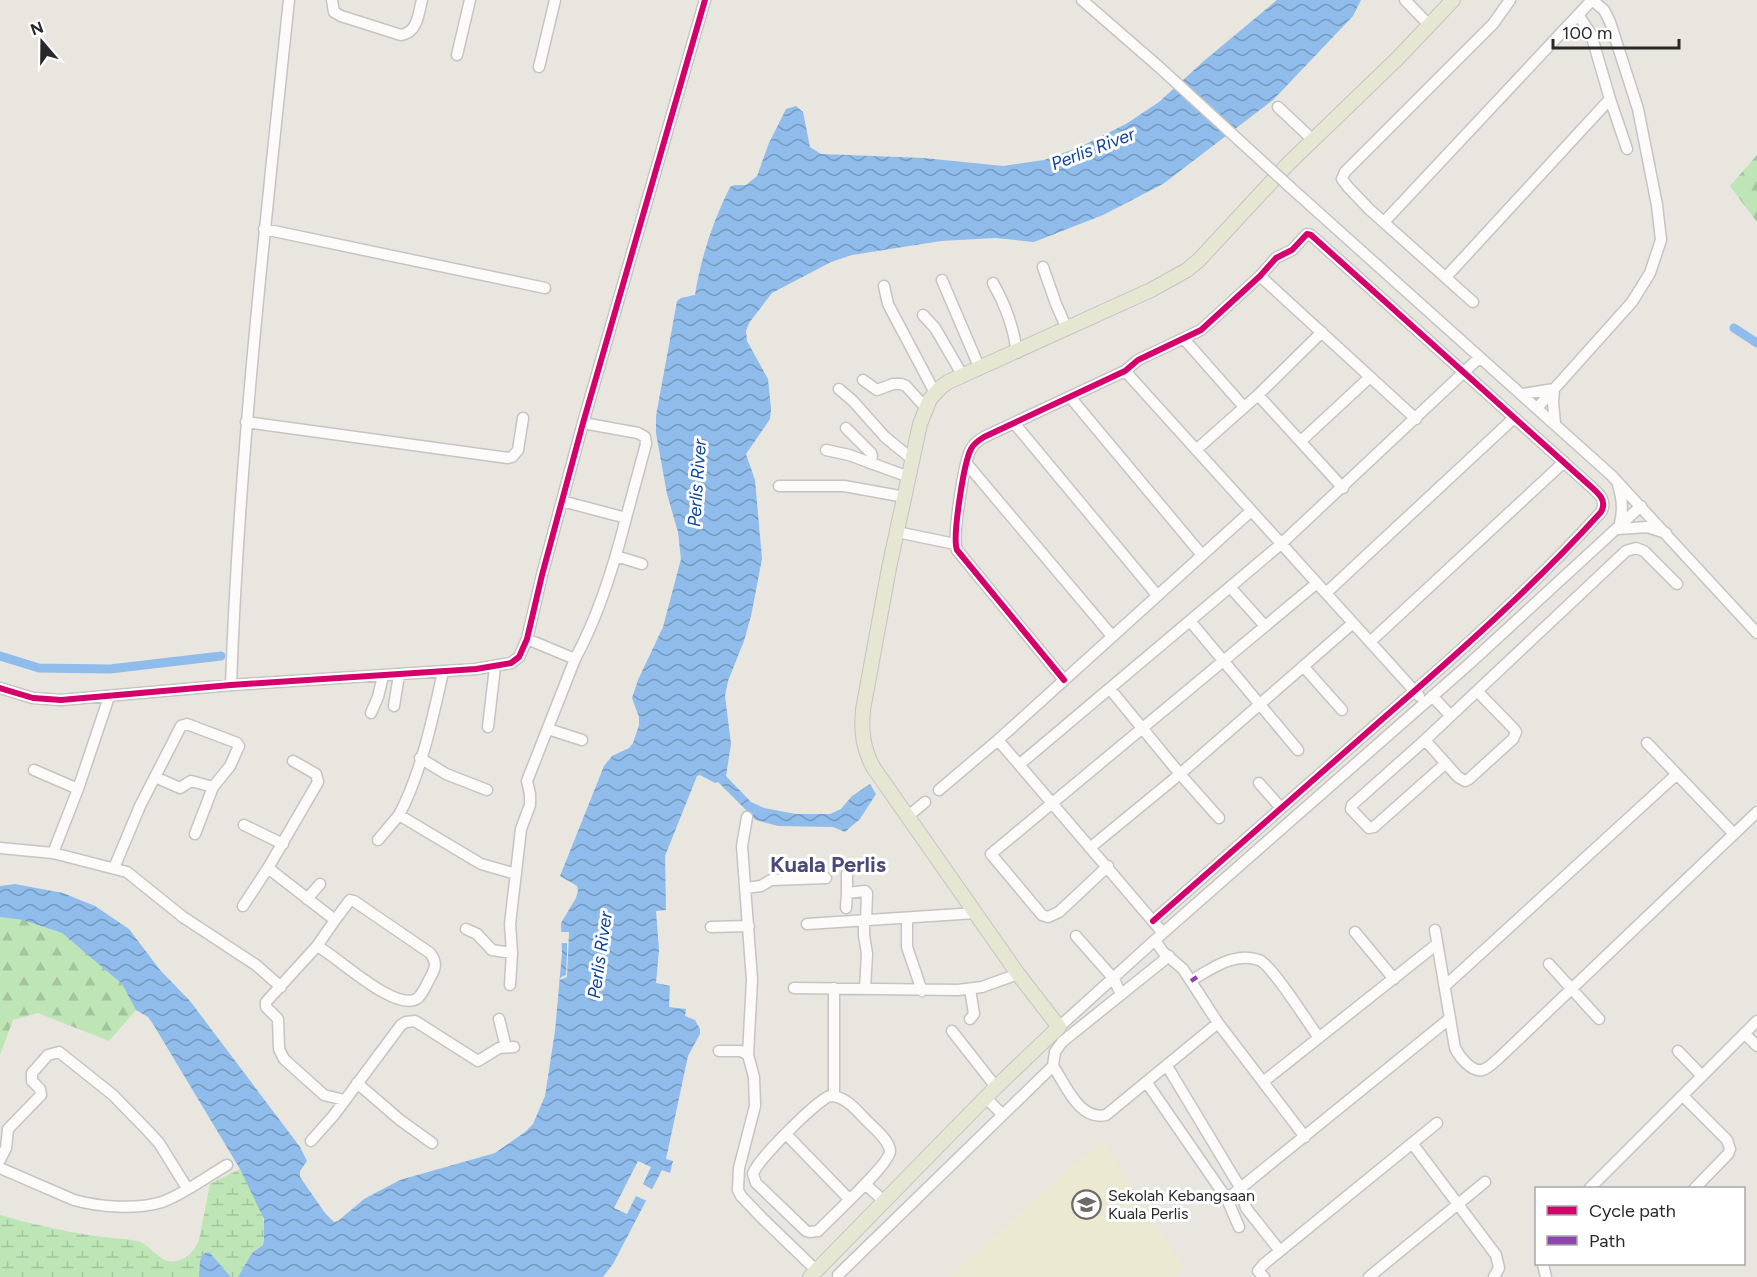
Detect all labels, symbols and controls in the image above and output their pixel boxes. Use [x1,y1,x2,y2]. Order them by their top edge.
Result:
north arrow [12,12,72,72]
scale bar [1553,12,1679,50]
text: N [28,17,46,39]
text: 100 m [1562,22,1612,44]
water label: Perlis River [1048,123,1139,175]
water label: Perlis River [683,438,711,528]
district label: Kuala Perlis [770,851,886,878]
water label: Perlis River [583,909,617,1000]
place label: Sekolah Kebangsaan Kuala Perlis [1108,1186,1255,1223]
legend [1535,1187,1745,1265]
school or university icon: Sekolah Kebangsaan Kuala Perlis [1071,1188,1103,1220]
text: Cycle path [1589,1200,1676,1222]
text: Path [1589,1230,1625,1252]

